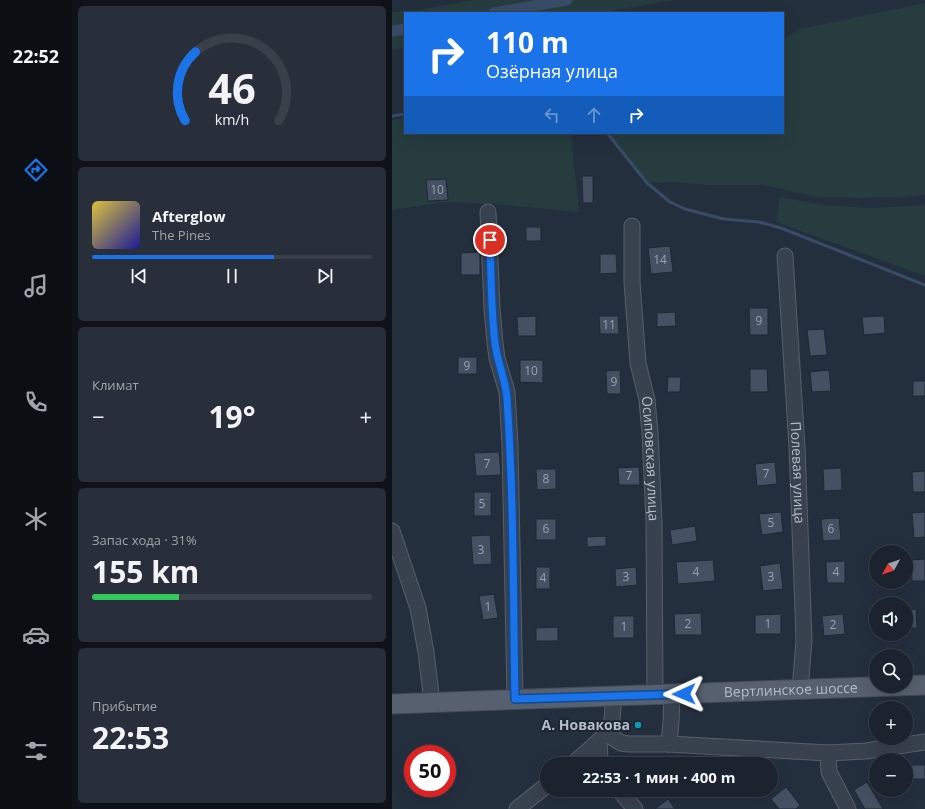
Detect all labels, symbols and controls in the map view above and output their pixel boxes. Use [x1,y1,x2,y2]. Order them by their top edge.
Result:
text: 110 m [486,23,569,61]
icon: right [420,28,472,80]
text: 22:52 [13,44,59,68]
text: Озёрная улица [486,59,618,83]
text: 46 [208,60,256,116]
icon: left [541,104,563,126]
icon: ahead [583,104,605,126]
icon: right [625,104,647,126]
text: km/h [215,110,249,129]
icon: directions [22,156,50,184]
house number: 10 [430,181,444,198]
text: Afterglow [152,206,226,226]
pin [473,223,507,257]
text: The Pines [152,226,210,244]
icon: arrive [479,229,501,251]
house number: 14 [653,251,667,268]
icon: previous [128,265,150,287]
icon: pause [221,265,243,287]
icon: next [314,265,336,287]
icon: music [22,272,50,300]
house number: 9 [756,312,763,329]
house number: 11 [602,316,616,333]
house number: 9 [464,357,471,374]
house number: 10 [524,362,538,379]
house number: 9 [611,373,618,390]
text: Климат [92,376,139,394]
icon: phone [22,388,50,416]
street label: Осиповская улица [638,395,664,522]
text: 19° [208,396,256,437]
text: − [92,401,105,431]
text: + [359,401,372,431]
street label: Полевая улица [786,421,810,524]
house number: 7 [484,455,491,472]
house number: 7 [763,465,770,482]
house number: 7 [626,467,633,484]
house number: 8 [543,470,550,487]
house number: 5 [479,495,486,512]
icon: climate [22,505,50,533]
house number: 5 [768,514,775,531]
house number: 6 [543,520,550,537]
house number: 6 [828,520,835,537]
text: Запас хода · 31% [92,531,197,549]
house number: 3 [478,541,485,558]
north arrow [869,545,913,589]
map controls [869,545,913,797]
text: 155 km [92,551,199,592]
house number: 4 [693,563,700,580]
house number: 4 [833,563,840,580]
house number: 3 [623,568,630,585]
house number: 3 [768,568,775,585]
house number: 4 [540,569,547,586]
button: sound [869,597,913,641]
house number: 1 [485,598,491,615]
house number: 2 [685,615,692,632]
house number: 1 [765,615,771,632]
house number: 2 [830,616,837,633]
house number: 1 [621,618,627,635]
icon: car [22,621,50,649]
button: search [869,649,913,693]
position arrow [663,673,705,715]
street label: Вертлинское шоссе [723,677,858,701]
text: Прибытие [92,697,157,715]
button: + [869,701,913,745]
place label: А. Новакова [541,715,630,734]
text: 22:53 [92,717,169,758]
marker: А. Новакова [633,720,643,730]
icon: filters [22,737,50,765]
speed limit sign: 50 [404,745,456,797]
button: − [869,753,913,797]
text: 22:53 · 1 мин · 400 m [583,767,735,787]

